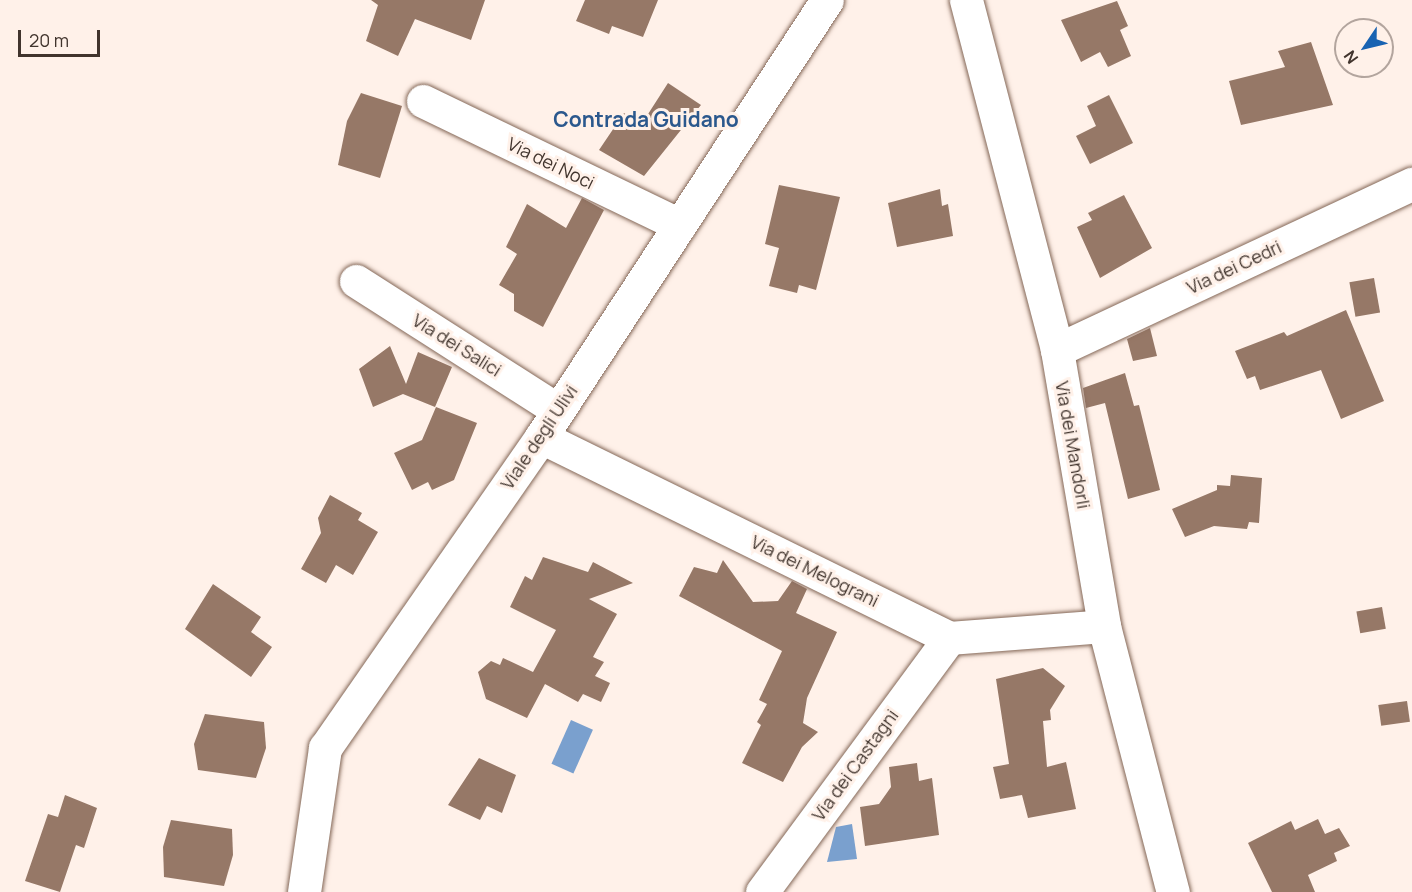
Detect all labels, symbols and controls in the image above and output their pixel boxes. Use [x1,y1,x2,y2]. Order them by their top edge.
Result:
scale bar [21,18,104,56]
north arrow [1334,18,1394,78]
text: 20 m [29,28,69,52]
text: N [1339,46,1363,68]
district label: Contrada Guidano [553,106,739,132]
street label: Via dei Noci [504,133,598,193]
street label: Via dei Cedri [1183,236,1285,298]
street label: Via dei Salici [409,309,505,381]
street label: Via dei Mandorli [1051,379,1095,511]
street label: Viale degli Ulivi [496,381,582,493]
street label: Via dei Melograni [748,531,882,611]
street label: Via dei Castagni [807,705,903,825]

